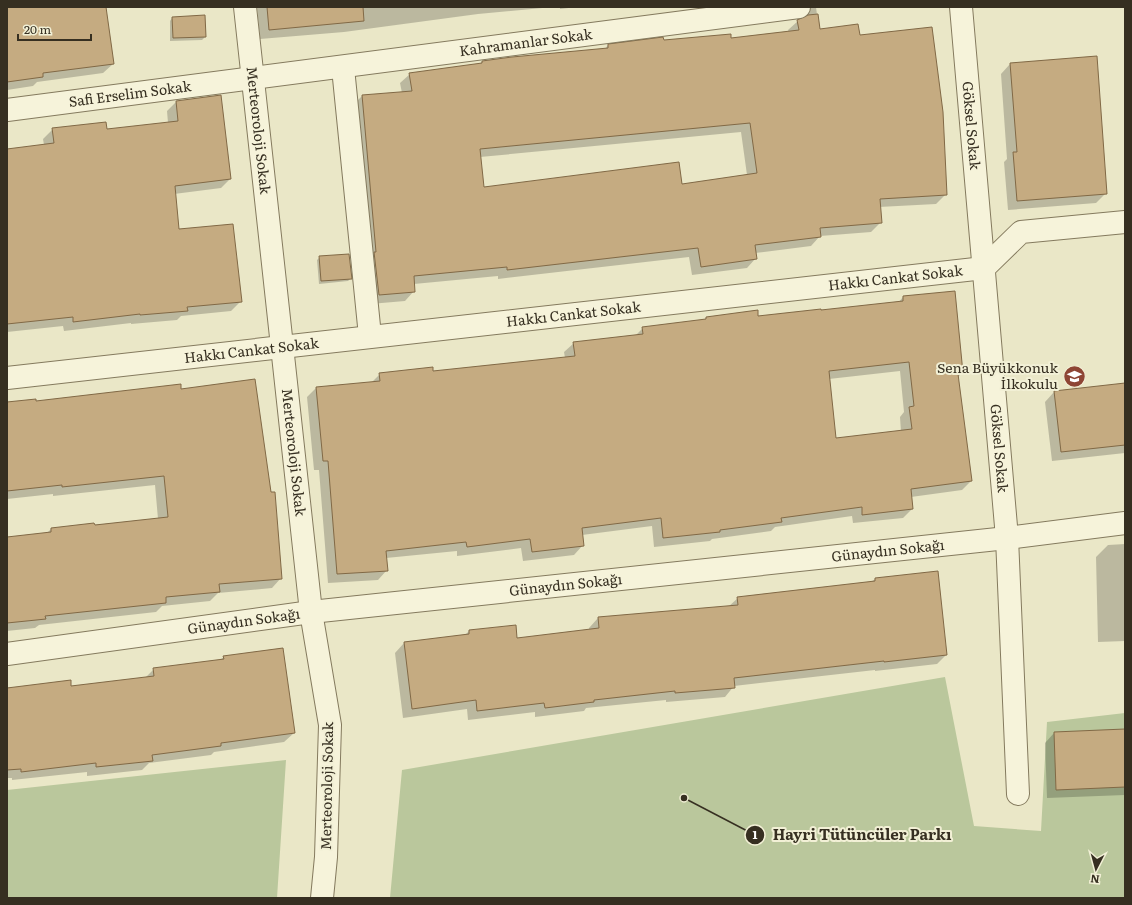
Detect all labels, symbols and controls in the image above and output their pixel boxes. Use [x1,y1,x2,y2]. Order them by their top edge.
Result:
scale bar [18,16,91,42]
text: 20 m [24,20,51,38]
street label: Kahramanlar Sokak [458,23,594,60]
street label: Merteoroloji Sokak [243,65,276,196]
street label: Safi Erselim Sokak [67,75,193,111]
street label: Göksel Sokak [958,80,986,171]
street label: Hakkı Cankat Sokak [827,259,964,294]
street label: Hakkı Cankat Sokak [505,296,642,331]
street label: Hakkı Cankat Sokak [183,332,320,367]
place label: Sena Büyükkonuk İlkokulu [937,357,1058,393]
school or university icon: Sena Büyükkonuk İlkokulu [1061,363,1087,389]
street label: Merteoroloji Sokak [278,387,312,518]
street label: Göksel Sokak [986,403,1014,494]
street label: Günaydın Sokağı [830,534,946,566]
street label: Günaydın Sokağı [508,568,623,600]
street label: Günaydın Sokağı [186,603,302,638]
street label: Merteoroloji Sokak [315,721,337,850]
callout: Hayri Tütüncüler Parkı [745,821,960,848]
text: Hayri Tütüncüler Parkı [773,822,952,845]
text: 1 [753,825,758,843]
north arrow [1076,849,1116,889]
text: N [1089,872,1100,888]

